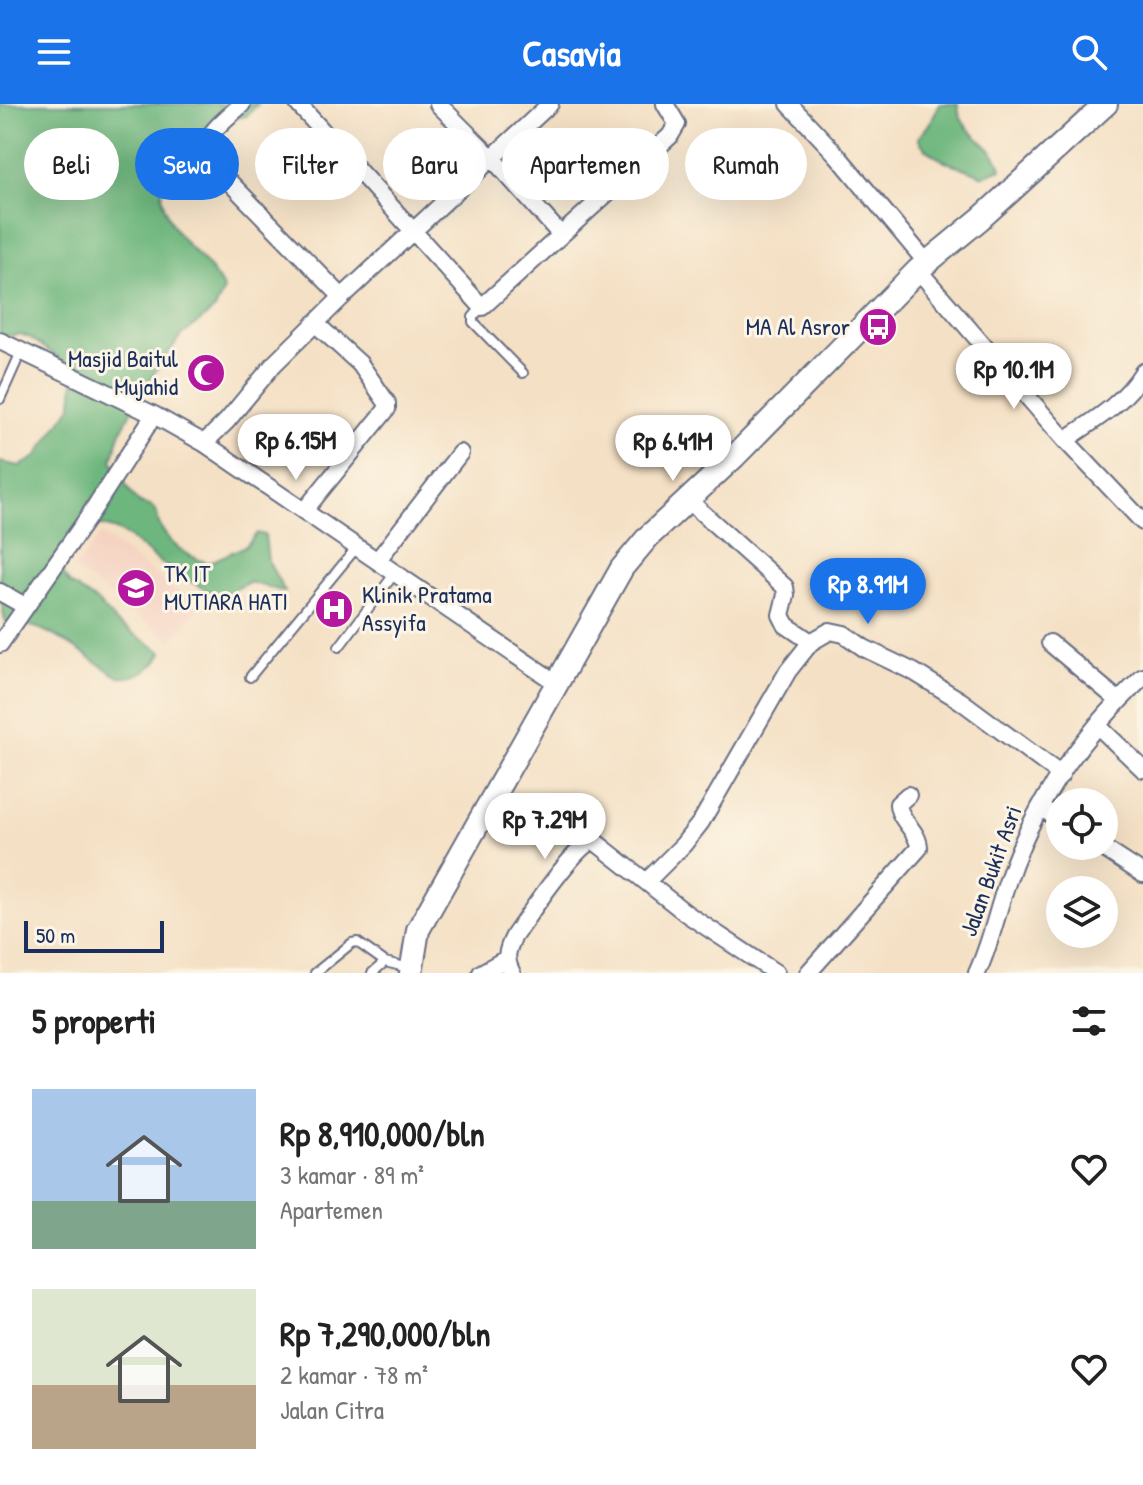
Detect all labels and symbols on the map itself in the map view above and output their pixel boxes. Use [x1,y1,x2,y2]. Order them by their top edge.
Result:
bus stop icon: MA Al Asror [857,306,899,348]
place label: MA Al Asror [746,310,850,342]
place label: Masjid Baitul Mujahid [68,342,179,402]
pin: Rp 10.1M [931,343,1097,411]
mosque icon: Masjid Baitul Mujahid [185,352,227,394]
pin: Rp 6.15M [213,414,379,482]
pin: Rp 6.41M [590,415,756,483]
place label: TK IT MUTIARA HATI [164,557,288,617]
pin: Rp 8.91M [785,558,951,626]
school or university icon: TK IT MUTIARA HATI [115,567,157,609]
place label: Klinik Pratama Assyifa [362,578,492,638]
hospital icon: Klinik Pratama Assyifa [313,588,355,630]
pin: Rp 7.29M [462,793,628,861]
street label: Jalan Bukit Asri [952,801,1029,940]
scale bar [24,917,164,953]

